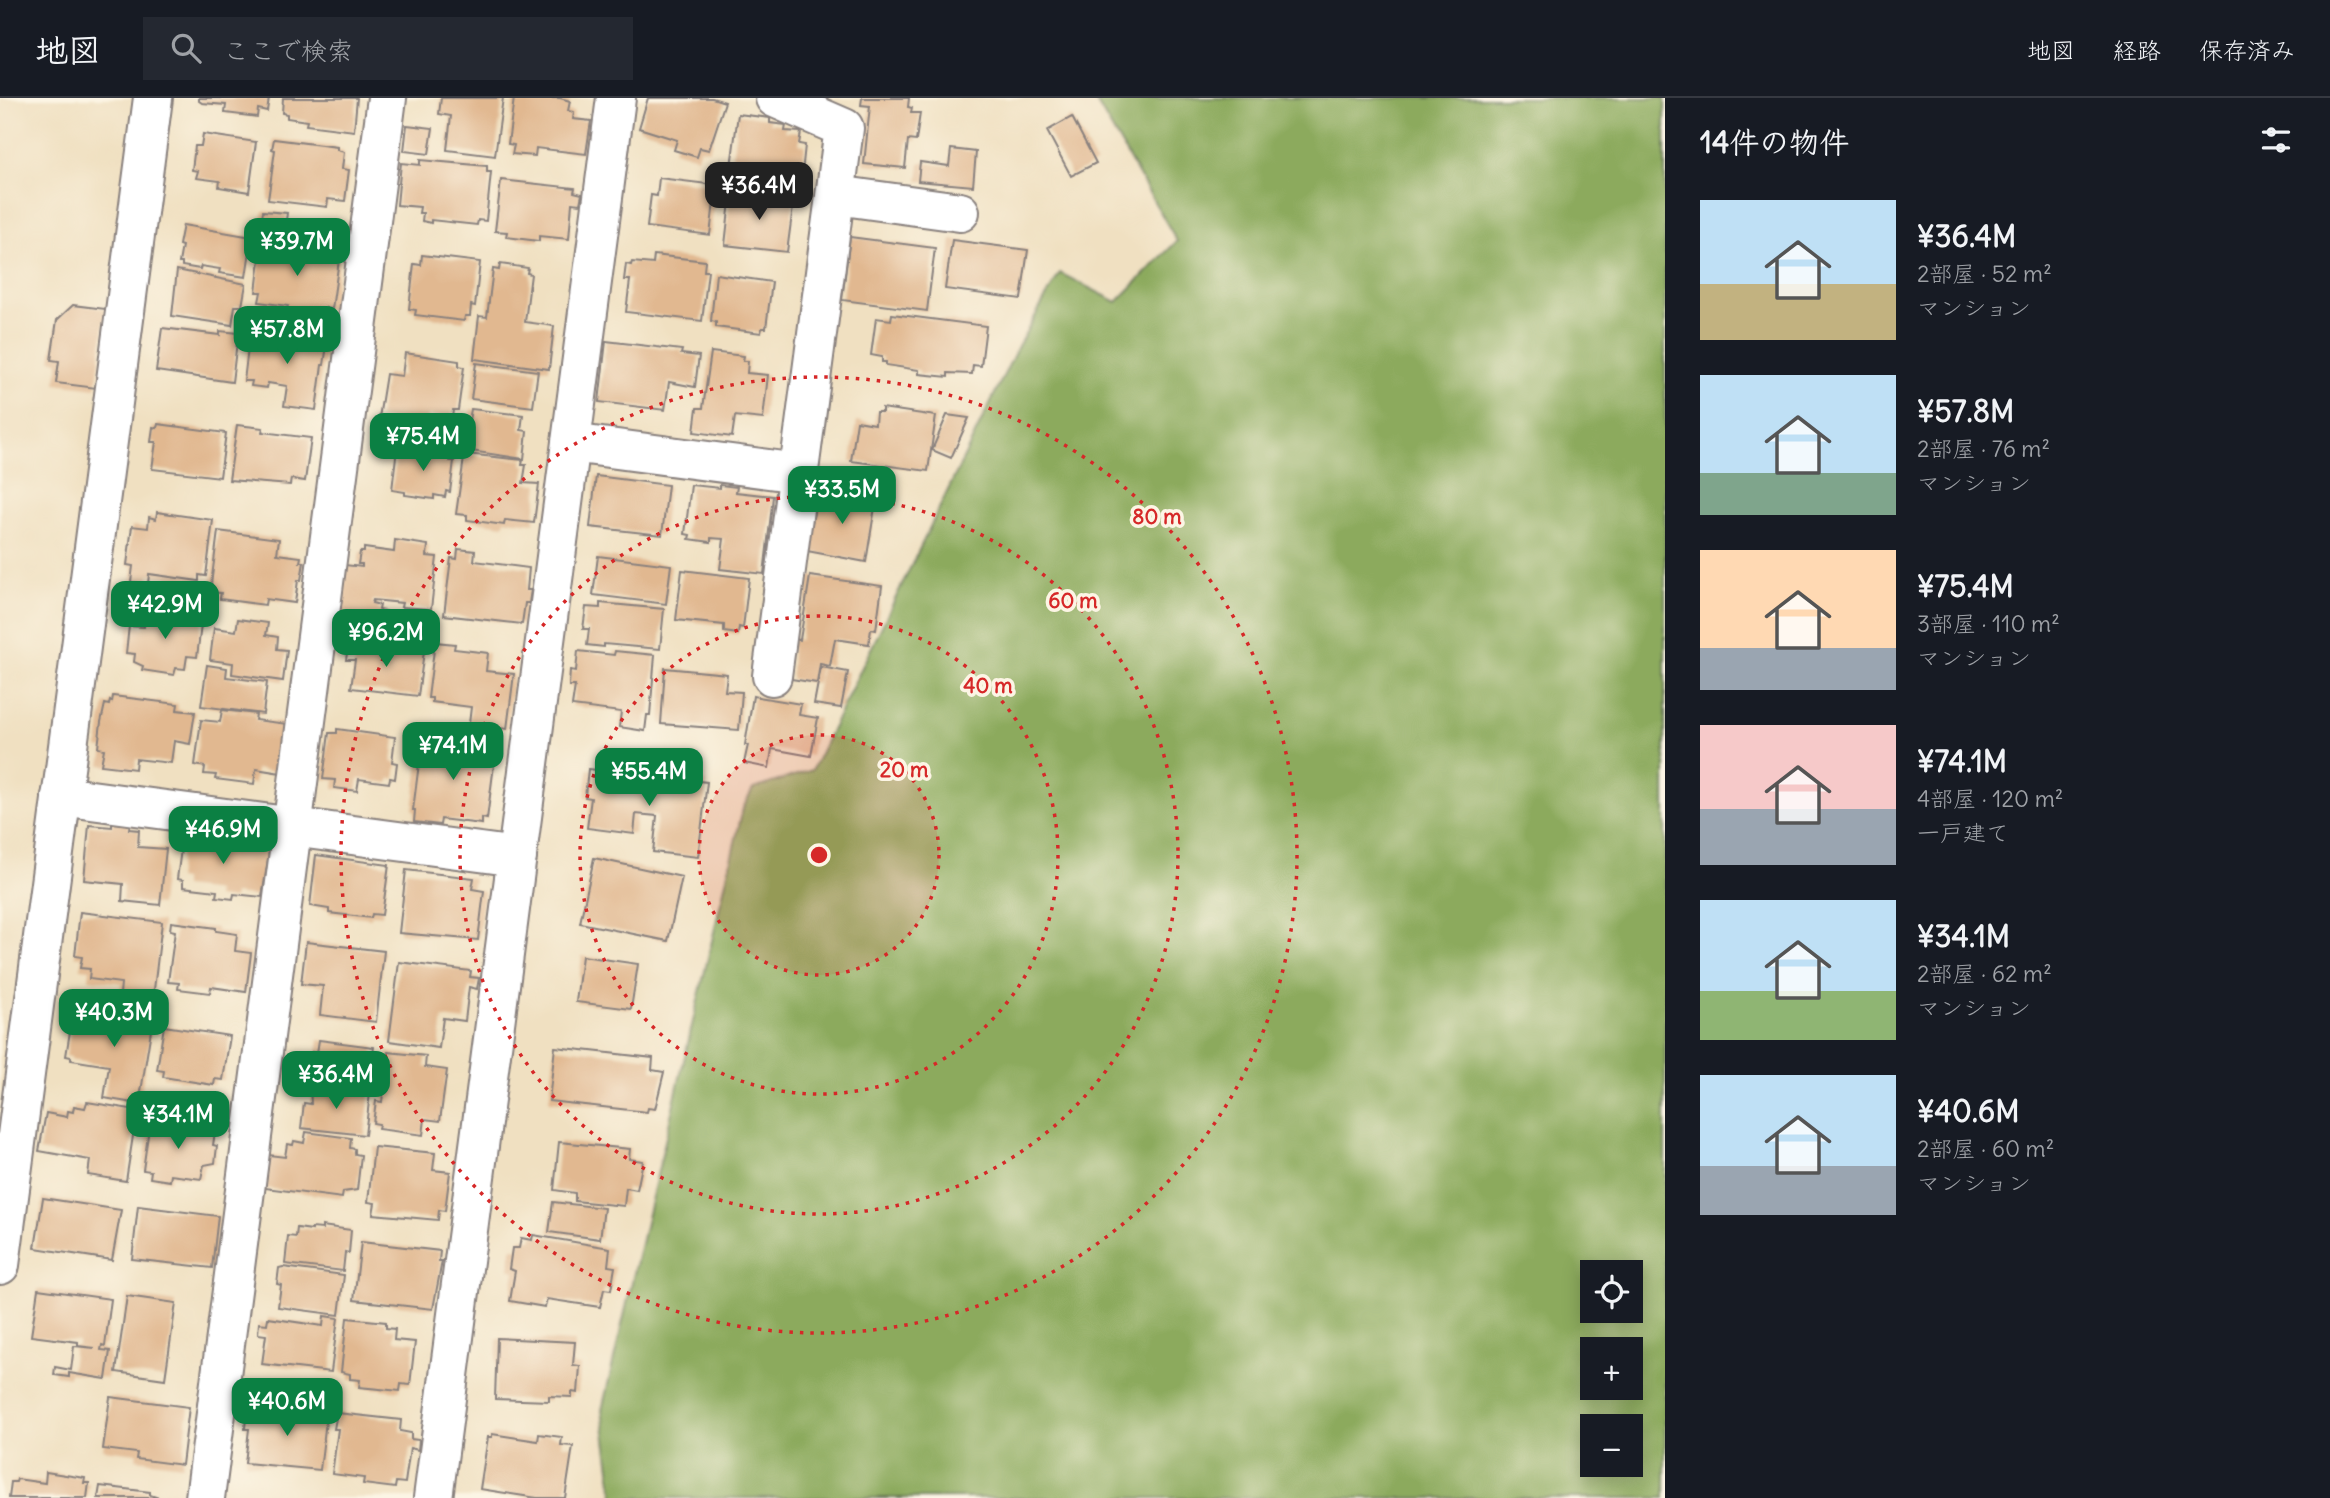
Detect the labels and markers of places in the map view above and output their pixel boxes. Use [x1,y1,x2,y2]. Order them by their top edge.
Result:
pin: ¥36.4M [702,162,816,222]
pin: ¥39.7M [240,218,354,278]
pin: ¥57.8M [230,306,344,366]
pin: ¥75.4M [366,414,480,473]
pin: ¥33.5M [785,466,899,526]
pin: ¥42.9M [108,582,222,641]
pin: ¥96.2M [329,610,443,669]
pin: ¥74.1M [396,722,510,782]
pin: ¥55.4M [592,748,706,808]
pin: ¥46.9M [166,806,280,866]
centre of rings [807,843,831,867]
pin: ¥40.3M [57,990,171,1049]
pin: ¥36.4M [279,1052,393,1111]
pin: ¥34.1M [121,1091,235,1151]
pin: ¥40.6M [230,1378,344,1438]

